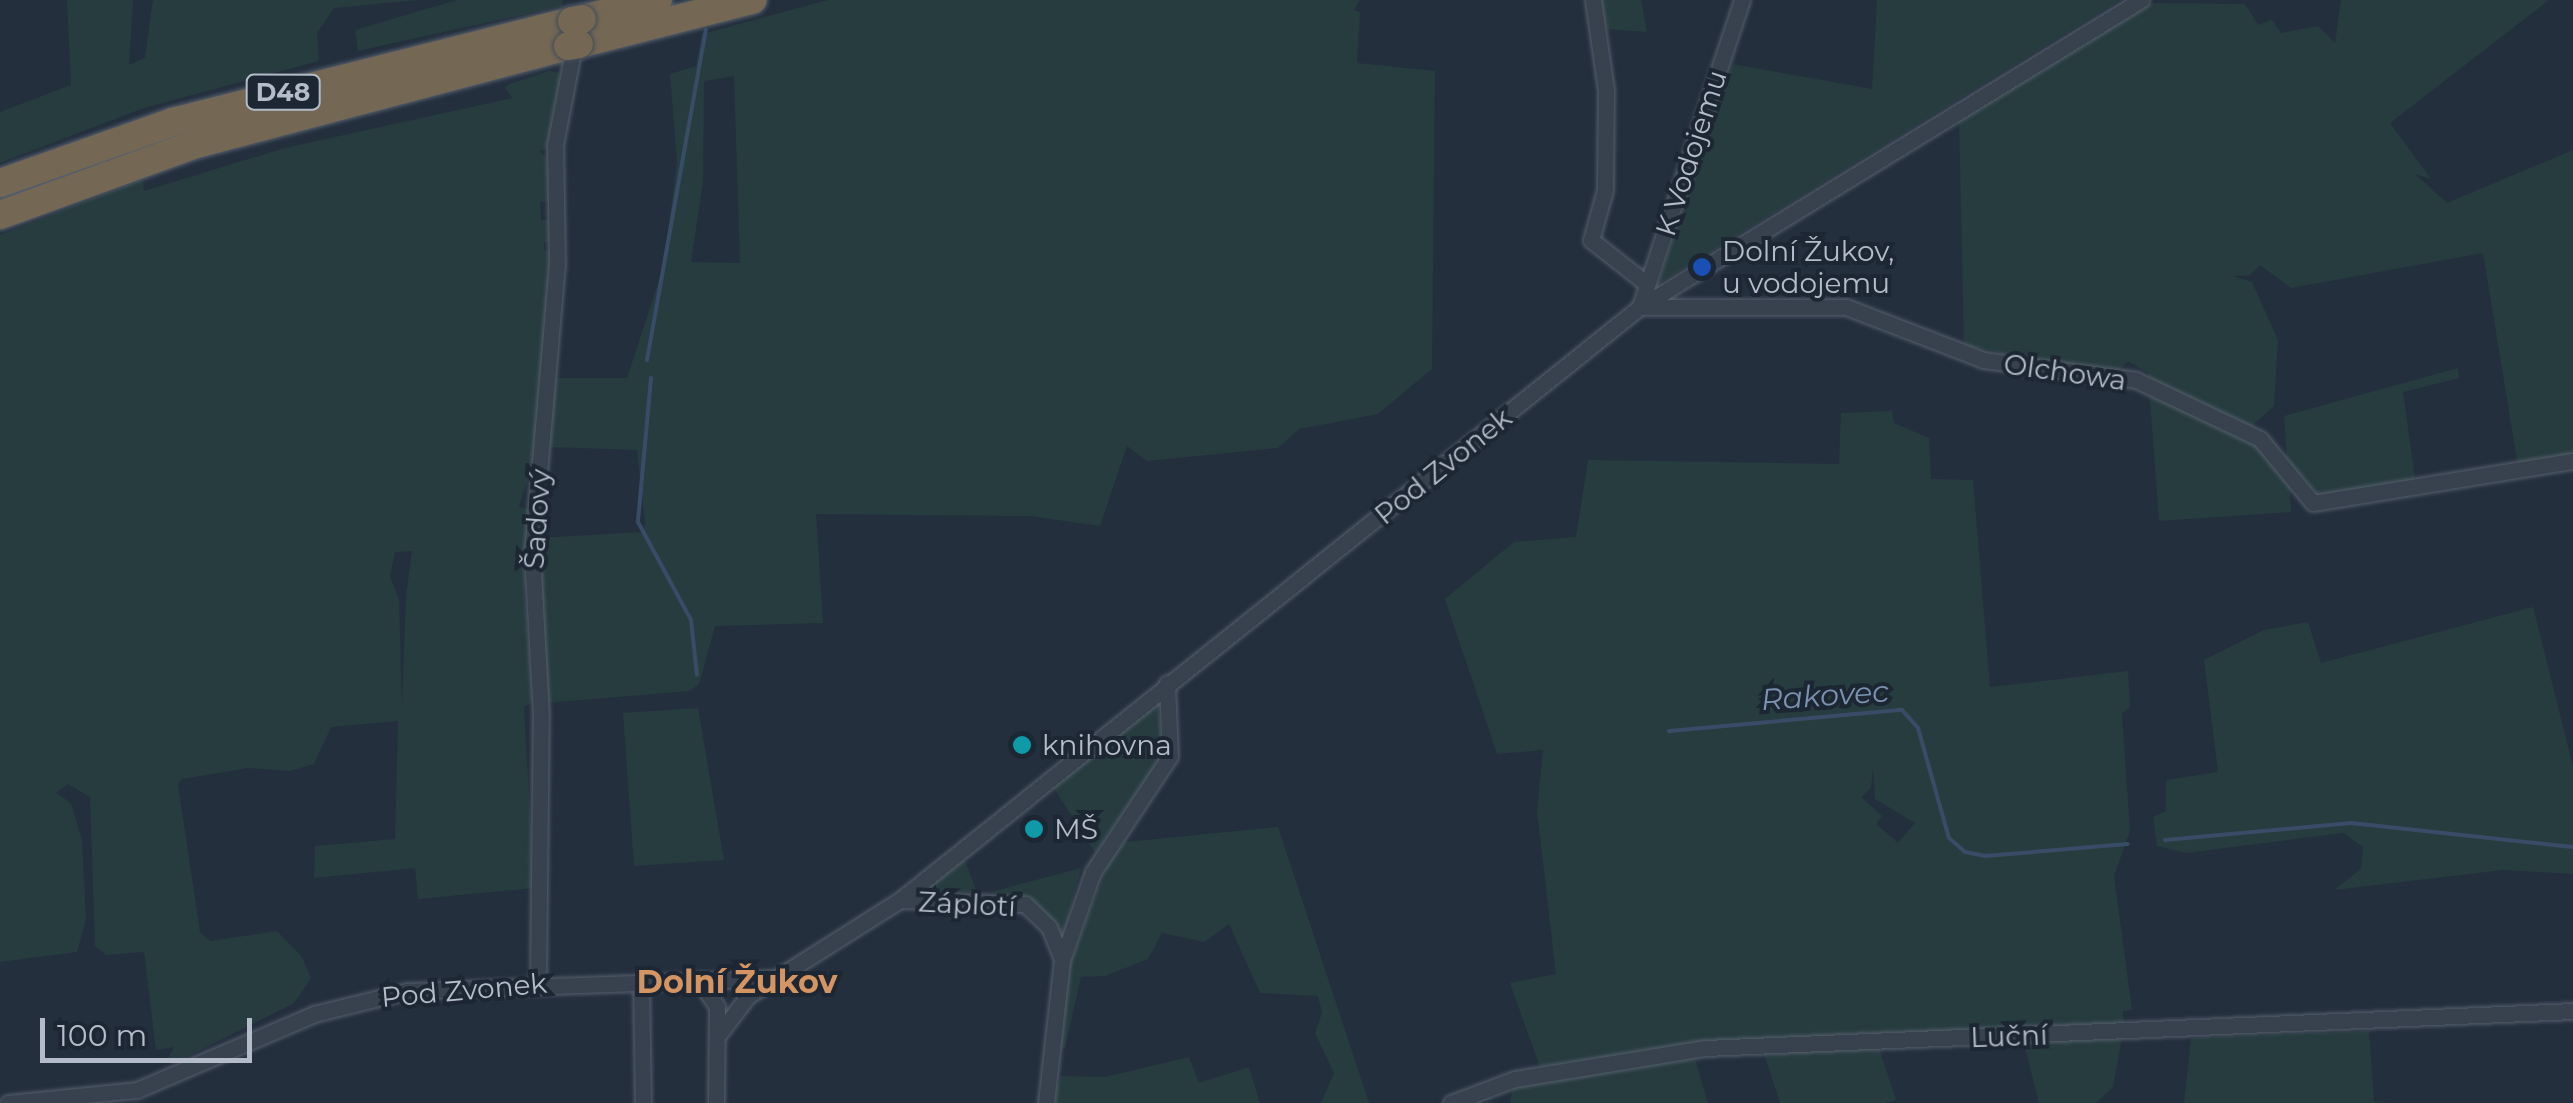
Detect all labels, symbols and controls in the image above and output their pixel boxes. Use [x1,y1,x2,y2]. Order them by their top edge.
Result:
street label: K Vodojemu [1648,66,1734,240]
road number: D48 [246,72,320,112]
place label: Dolní Žukov, u vodojemu [1722,234,1894,300]
marker: Dolní Žukov, u vodojemu [1691,256,1713,278]
street label: Olchowa [2002,347,2128,397]
street label: Pod Zvonek [1368,401,1518,531]
street label: Šadový [517,468,557,570]
water label: Rakovec [1760,674,1890,718]
place label: knihovna [1042,728,1172,762]
marker: knihovna [1011,734,1033,756]
place label: MŠ [1054,812,1098,846]
marker: MŠ [1023,818,1045,840]
street label: Záplotí [917,885,1017,923]
district label: Dolní Žukov [637,963,837,1001]
street label: Pod Zvonek [380,966,548,1014]
scale bar [45,998,258,1060]
text: 100 m [57,1017,147,1054]
street label: Luční [1970,1018,2048,1054]

